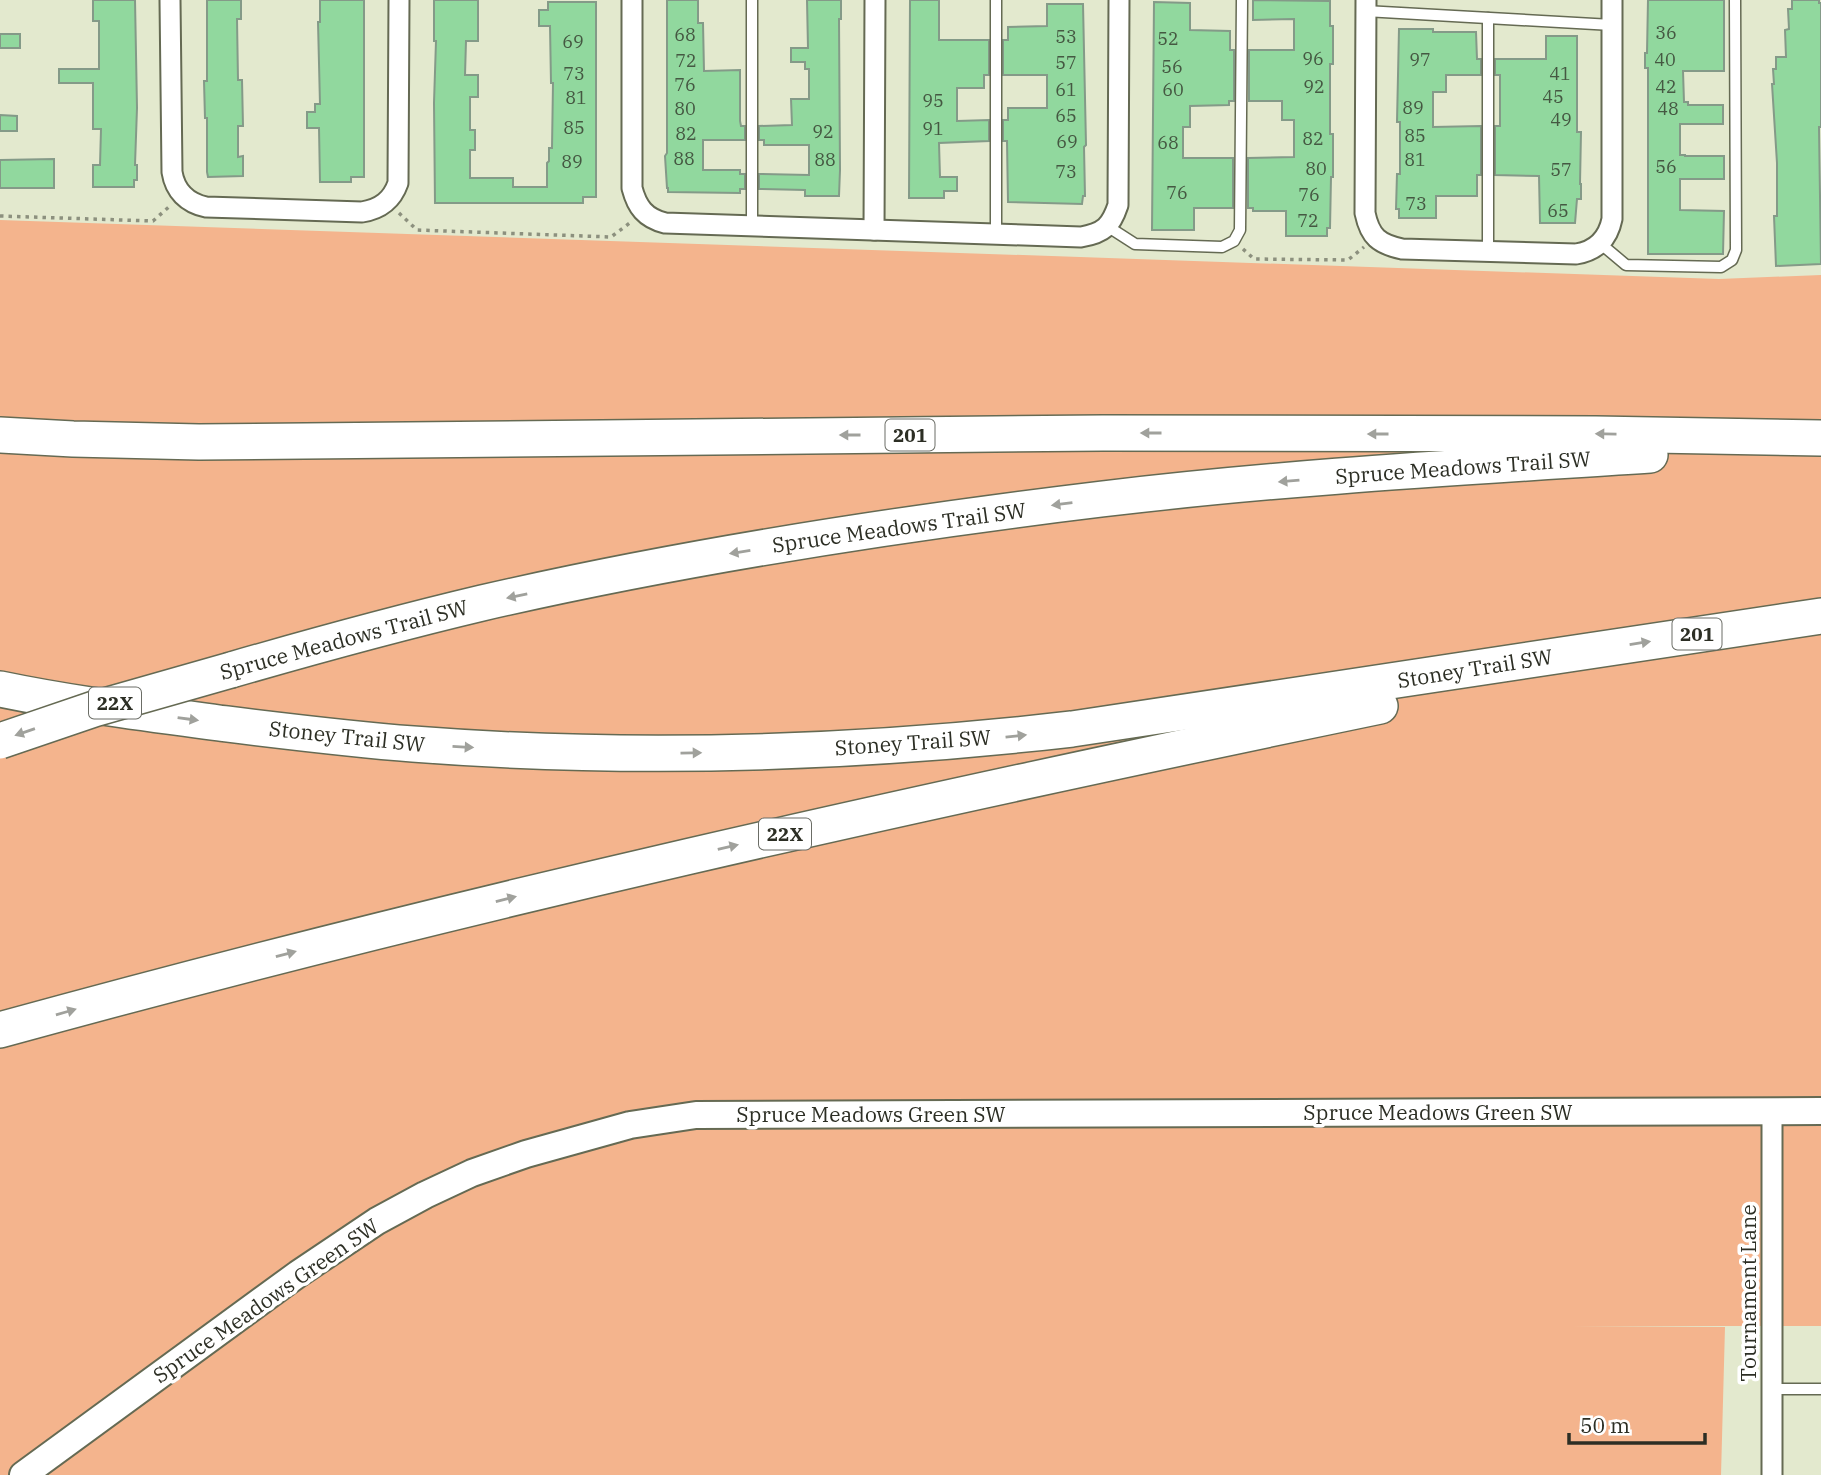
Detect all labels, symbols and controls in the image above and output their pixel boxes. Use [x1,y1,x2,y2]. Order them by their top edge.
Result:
house number: 36 [1655,21,1677,44]
house number: 68 [674,23,696,46]
house number: 53 [1055,25,1077,48]
house number: 52 [1157,27,1179,50]
house number: 69 [562,30,584,53]
house number: 96 [1302,47,1324,70]
house number: 97 [1409,48,1431,71]
house number: 40 [1654,48,1676,71]
house number: 72 [675,49,697,72]
house number: 57 [1055,51,1077,74]
house number: 56 [1161,55,1183,78]
house number: 73 [563,62,585,85]
house number: 41 [1549,62,1571,85]
house number: 76 [674,73,696,96]
house number: 92 [1303,75,1325,98]
house number: 42 [1655,75,1677,98]
house number: 61 [1055,78,1077,101]
house number: 60 [1162,78,1184,101]
house number: 45 [1542,85,1564,108]
house number: 81 [565,86,587,109]
house number: 95 [922,89,944,112]
house number: 89 [1402,96,1424,119]
house number: 80 [674,97,696,120]
house number: 48 [1657,97,1679,120]
house number: 65 [1055,104,1077,127]
house number: 49 [1550,108,1572,131]
house number: 85 [563,116,585,139]
house number: 91 [922,117,944,140]
house number: 92 [812,120,834,143]
house number: 82 [675,122,697,145]
house number: 85 [1404,124,1426,147]
house number: 82 [1302,127,1324,150]
house number: 69 [1056,130,1078,153]
house number: 68 [1157,131,1179,154]
house number: 88 [673,147,695,170]
house number: 88 [814,148,836,171]
house number: 81 [1404,148,1426,171]
house number: 89 [561,150,583,173]
house number: 56 [1655,155,1677,178]
house number: 80 [1305,157,1327,180]
house number: 57 [1550,158,1572,181]
house number: 73 [1055,160,1077,183]
house number: 76 [1166,181,1188,204]
house number: 76 [1298,183,1320,206]
house number: 73 [1405,192,1427,215]
house number: 65 [1547,199,1569,222]
house number: 72 [1297,209,1319,232]
road number: 201 [886,420,934,450]
one-way arrow [1140,427,1162,439]
one-way arrow [1367,428,1389,440]
one-way arrow [1595,428,1617,440]
one-way arrow [839,430,861,441]
street label: Spruce Meadows Trail SW [1334,444,1592,490]
one-way arrow [1277,476,1299,487]
street label: Spruce Meadows Trail SW [770,495,1028,559]
one-way arrow [1051,499,1073,510]
one-way arrow [729,547,751,558]
one-way arrow [506,591,528,602]
street label: Spruce Meadows Trail SW [216,592,471,686]
road number: 201 [1672,618,1722,650]
one-way arrow [1629,637,1651,648]
street label: Stoney Trail SW [1395,642,1554,694]
road number: 22X [89,688,141,718]
one-way arrow [178,713,200,724]
street label: Stoney Trail SW [268,714,426,758]
street label: Stoney Trail SW [834,723,992,761]
one-way arrow [14,728,35,738]
one-way arrow [1005,730,1027,741]
one-way arrow [453,741,475,752]
one-way arrow [680,747,702,758]
road number: 22X [759,818,811,849]
one-way arrow [717,841,739,852]
one-way arrow [496,893,518,904]
one-way arrow [275,948,297,959]
one-way arrow [55,1006,77,1017]
street label: Spruce Meadows Green SW [1303,1098,1573,1126]
street label: Spruce Meadows Green SW [736,1100,1006,1128]
street label: Tournament Lane [1734,1204,1762,1382]
street label: Spruce Meadows Green SW [147,1211,384,1389]
scale bar [1569,1402,1706,1446]
text: 50 m [1580,1411,1630,1439]

